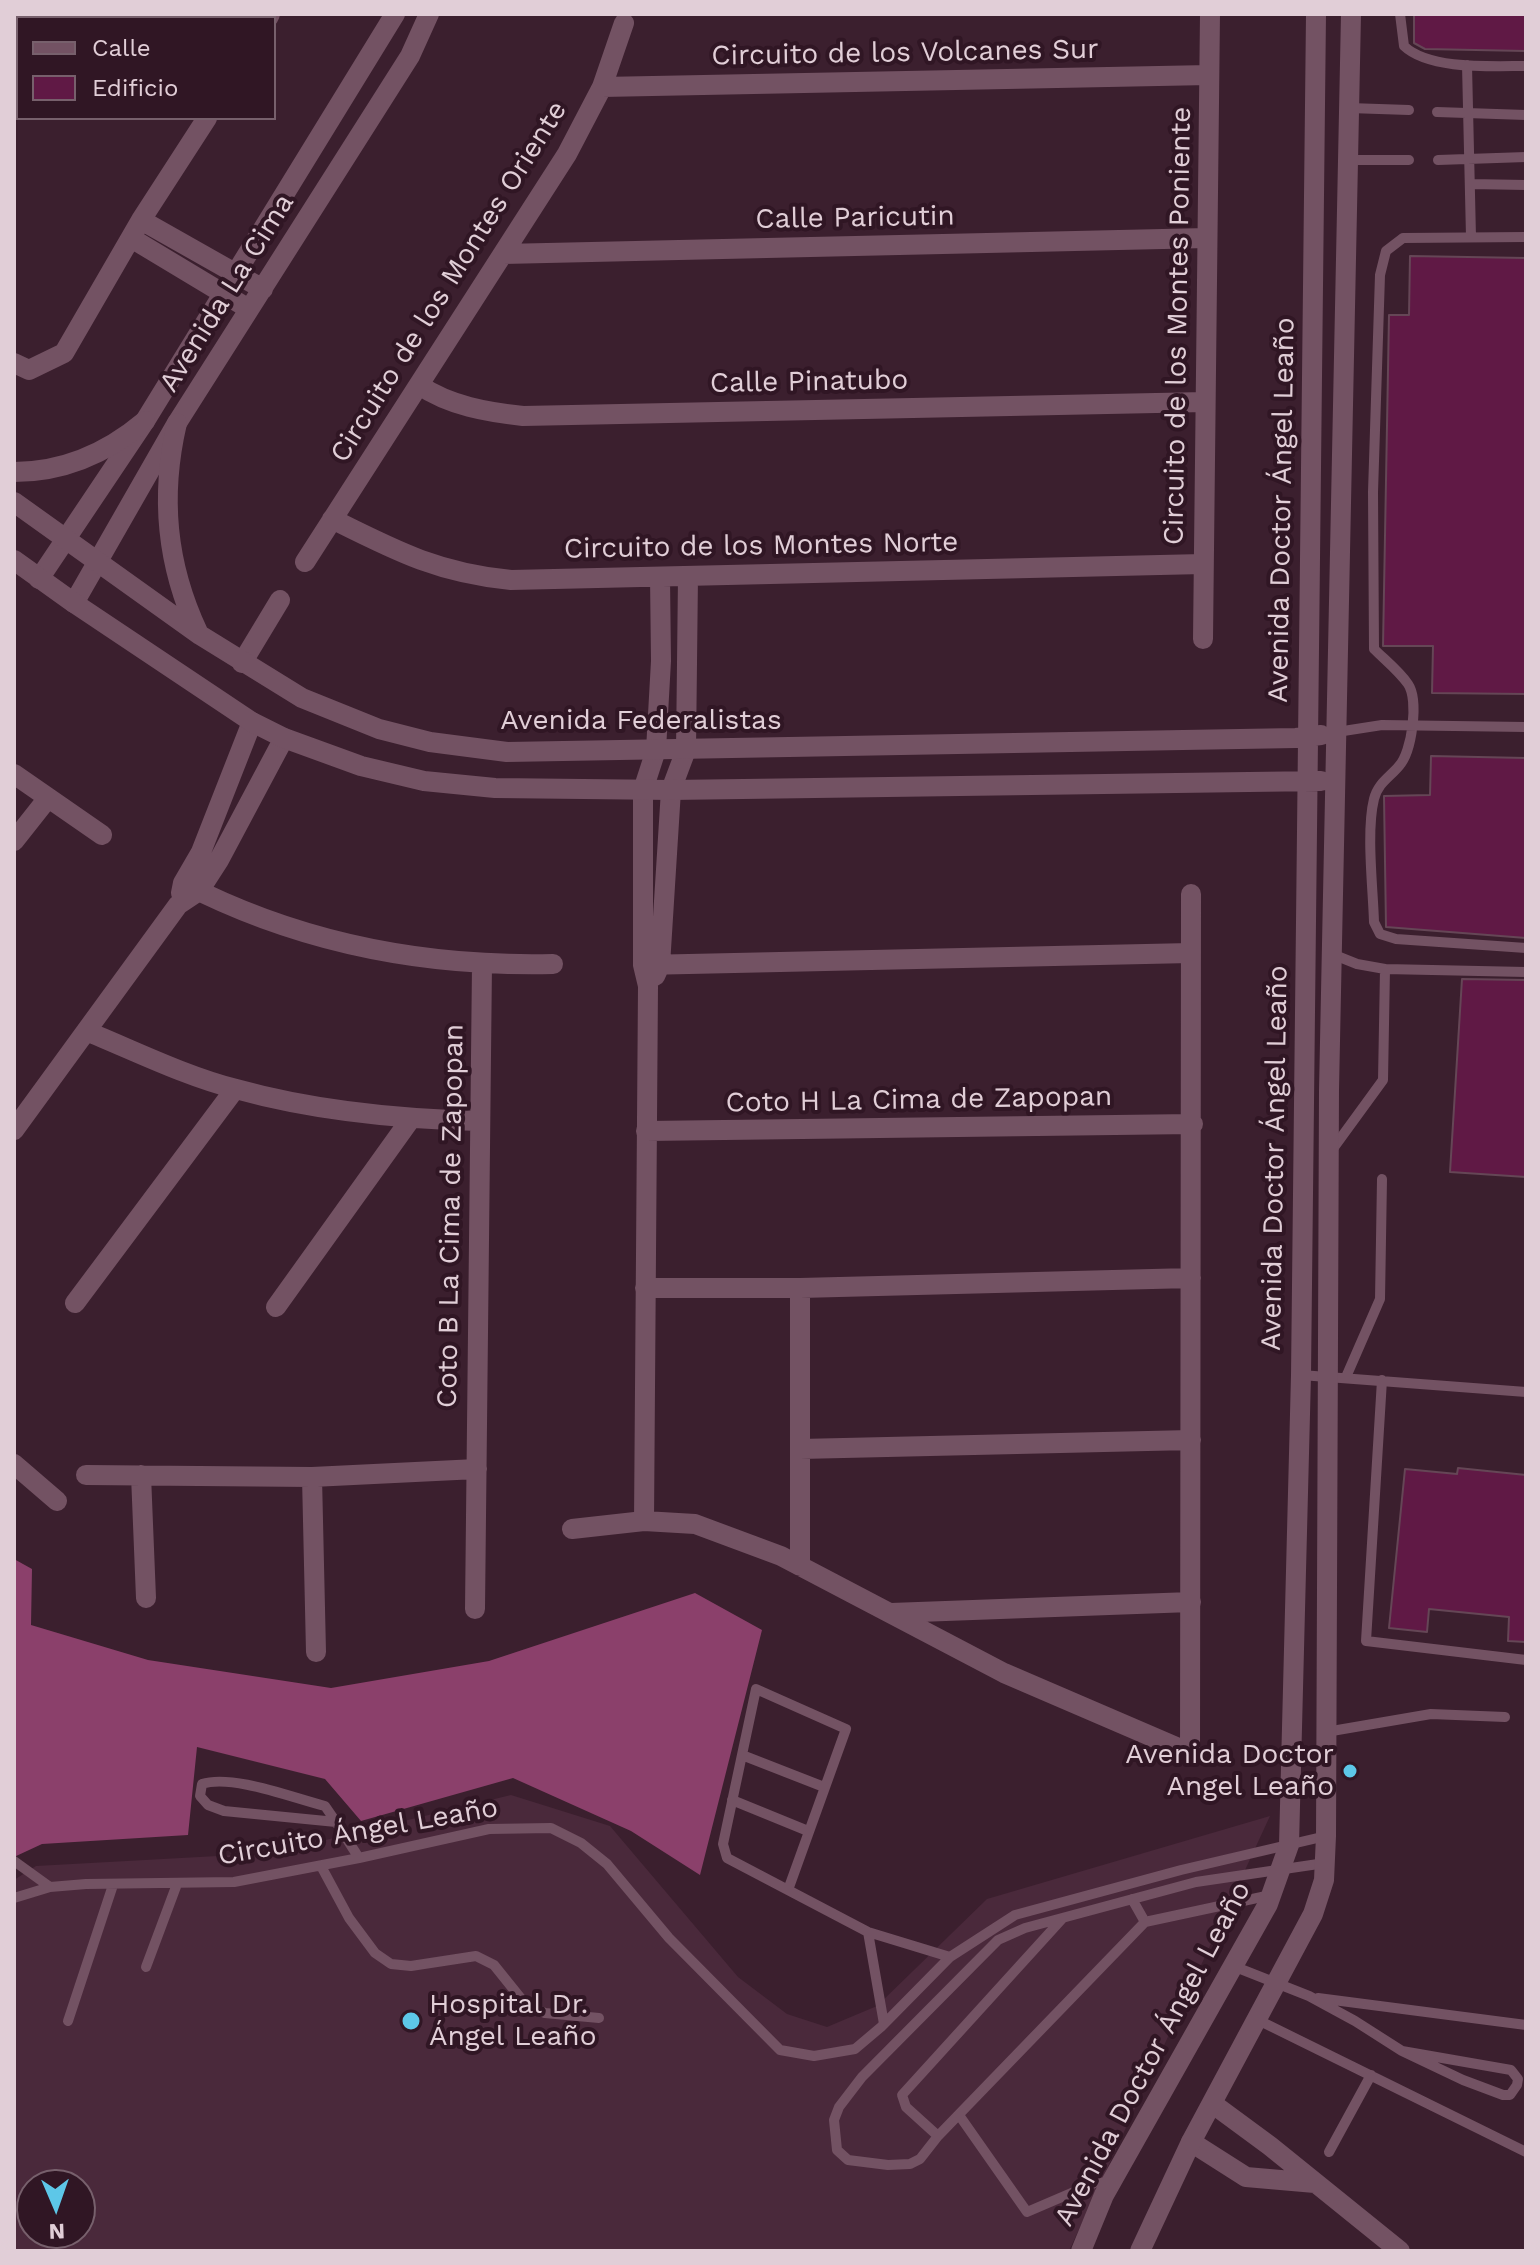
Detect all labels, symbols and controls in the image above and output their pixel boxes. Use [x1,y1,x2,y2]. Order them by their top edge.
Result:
legend [16,16,276,120]
street label: Circuito de los Volcanes Sur [711,33,1099,73]
text: Calle [92,34,151,62]
text: Edificio [92,74,178,102]
street label: Circuito de los Montes Oriente [324,95,574,469]
street label: Circuito de los Montes Poniente [1157,107,1199,545]
street label: Avenida La Cima [153,188,301,398]
street label: Calle Paricutin [755,199,955,237]
street label: Avenida Doctor Ángel Leaño [1262,317,1302,703]
street label: Calle Pinatubo [710,363,908,401]
street label: Circuito de los Montes Norte [564,526,958,566]
street label: Avenida Federalistas [500,704,782,738]
street label: Avenida Doctor Ángel Leaño [1255,965,1295,1351]
street label: Coto B La Cima de Zapopan [431,1024,471,1408]
street label: Coto H La Cima de Zapopan [725,1080,1113,1120]
place label: Avenida Doctor Angel Leaño [1125,1738,1334,1804]
marker: Avenida Doctor Angel Leaño [1341,1762,1359,1780]
street label: Circuito Ángel Leaño [215,1791,501,1873]
street label: Avenida Doctor Ángel Leaño [1048,1876,1258,2232]
place label: Hospital Dr. Ángel Leaño [429,1988,596,2054]
marker: Hospital Dr. Ángel Leaño [400,2010,422,2032]
north arrow [16,2169,96,2249]
text: N [48,2219,65,2244]

